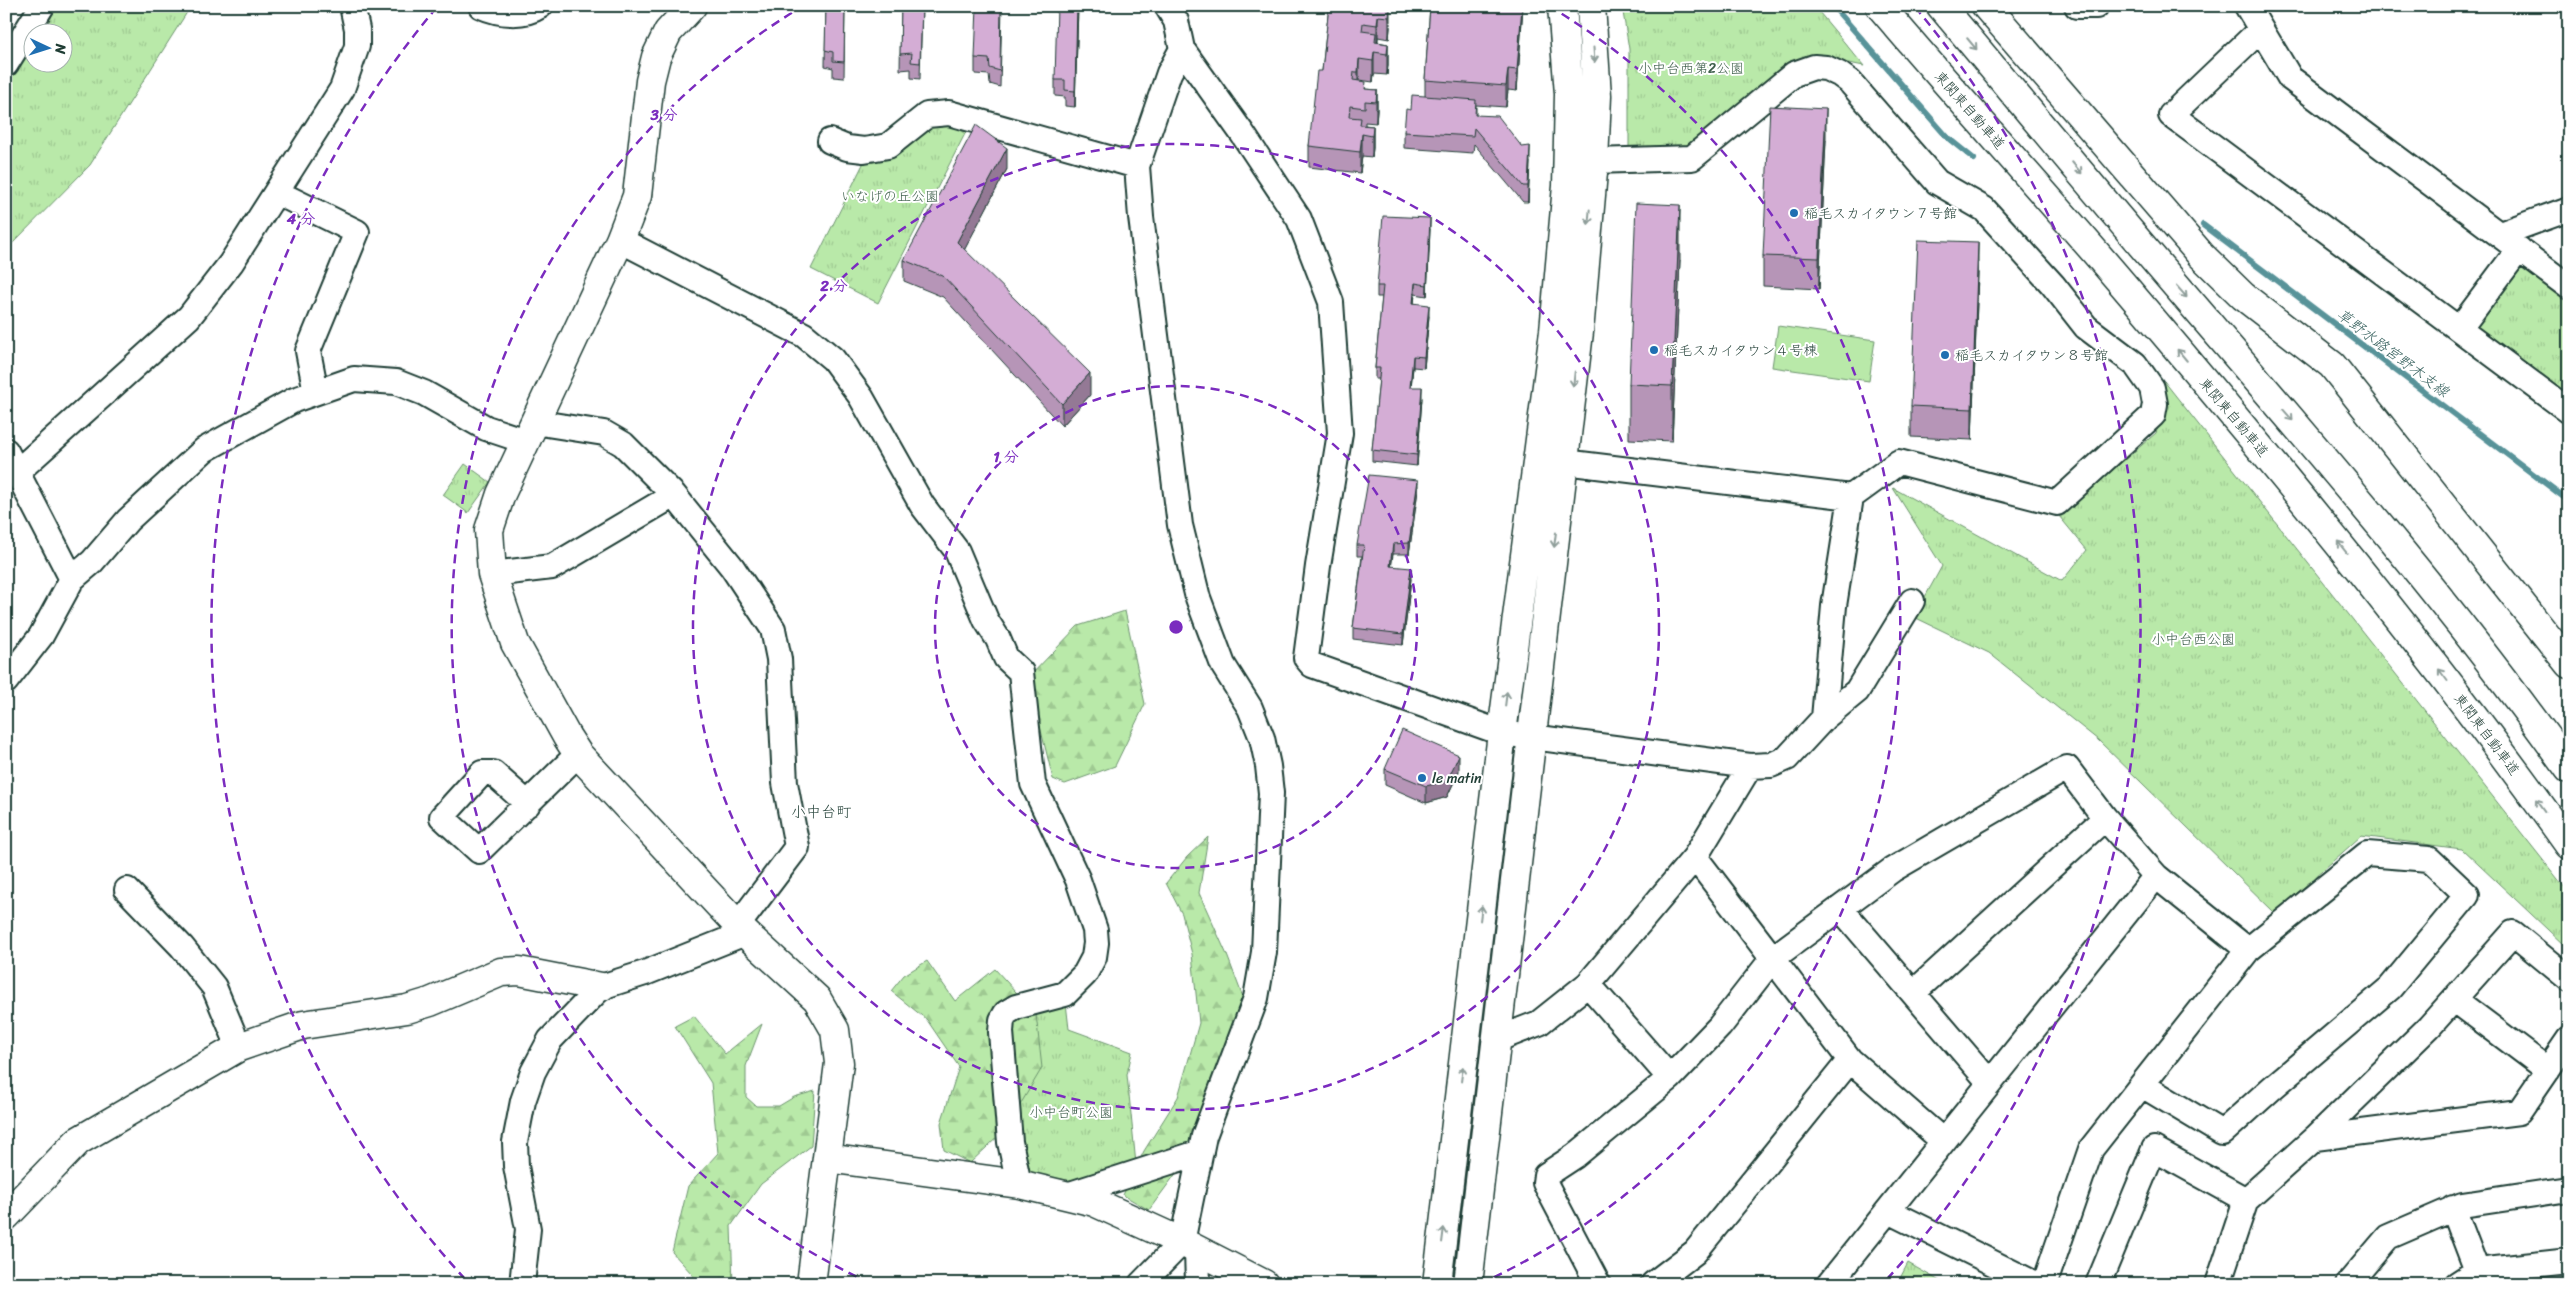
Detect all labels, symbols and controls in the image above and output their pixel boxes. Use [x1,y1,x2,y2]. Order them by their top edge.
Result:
north arrow [22,22,72,72]
one-way arrow [1967,37,1978,50]
text: N [48,42,73,55]
one-way arrow [1590,47,1599,63]
park label: 小中台西第2公園 [1638,56,1744,81]
street label: 東関東自動車道 [1928,65,2011,156]
text: 3 分 [649,102,678,128]
one-way arrow [2071,161,2082,174]
park label: いなげの丘公園 [841,184,939,209]
place label: 稲毛スカイタウン７号館 [1804,201,1957,226]
text: 4 分 [286,206,315,232]
marker: 稲毛スカイタウン７号館 [1788,207,1800,219]
one-way arrow [1584,209,1594,225]
text: 2 分 [819,273,848,299]
one-way arrow [2176,286,2187,299]
water label: 草野水路宮野木支線 [2331,302,2456,405]
place label: 稲毛スカイタウン４号棟 [1664,338,1818,363]
place label: 稲毛スカイタウン８号館 [1955,343,2108,368]
marker: 稲毛スカイタウン４号棟 [1648,344,1660,356]
marker: 稲毛スカイタウン８号館 [1939,349,1951,361]
one-way arrow [2177,349,2188,362]
one-way arrow [1569,370,1579,386]
street label: 東関東自動車道 [2193,372,2275,463]
one-way arrow [2282,409,2293,422]
text: 1 分 [993,444,1019,470]
one-way arrow [1550,532,1560,548]
one-way arrow [2337,541,2348,554]
centre of rings [1167,618,1185,636]
park label: 小中台西公園 [2151,627,2235,652]
one-way arrow [2438,668,2448,682]
street label: 東関東自動車道 [2447,688,2526,781]
one-way arrow [1501,691,1511,707]
place label: le matin [1432,766,1482,791]
marker: le matin [1416,772,1428,784]
one-way arrow [2535,798,2545,812]
district label: 小中台町 [791,799,852,825]
one-way arrow [1476,905,1486,921]
one-way arrow [1457,1066,1467,1082]
park label: 小中台町公園 [1029,1100,1113,1125]
one-way arrow [1438,1228,1448,1244]

